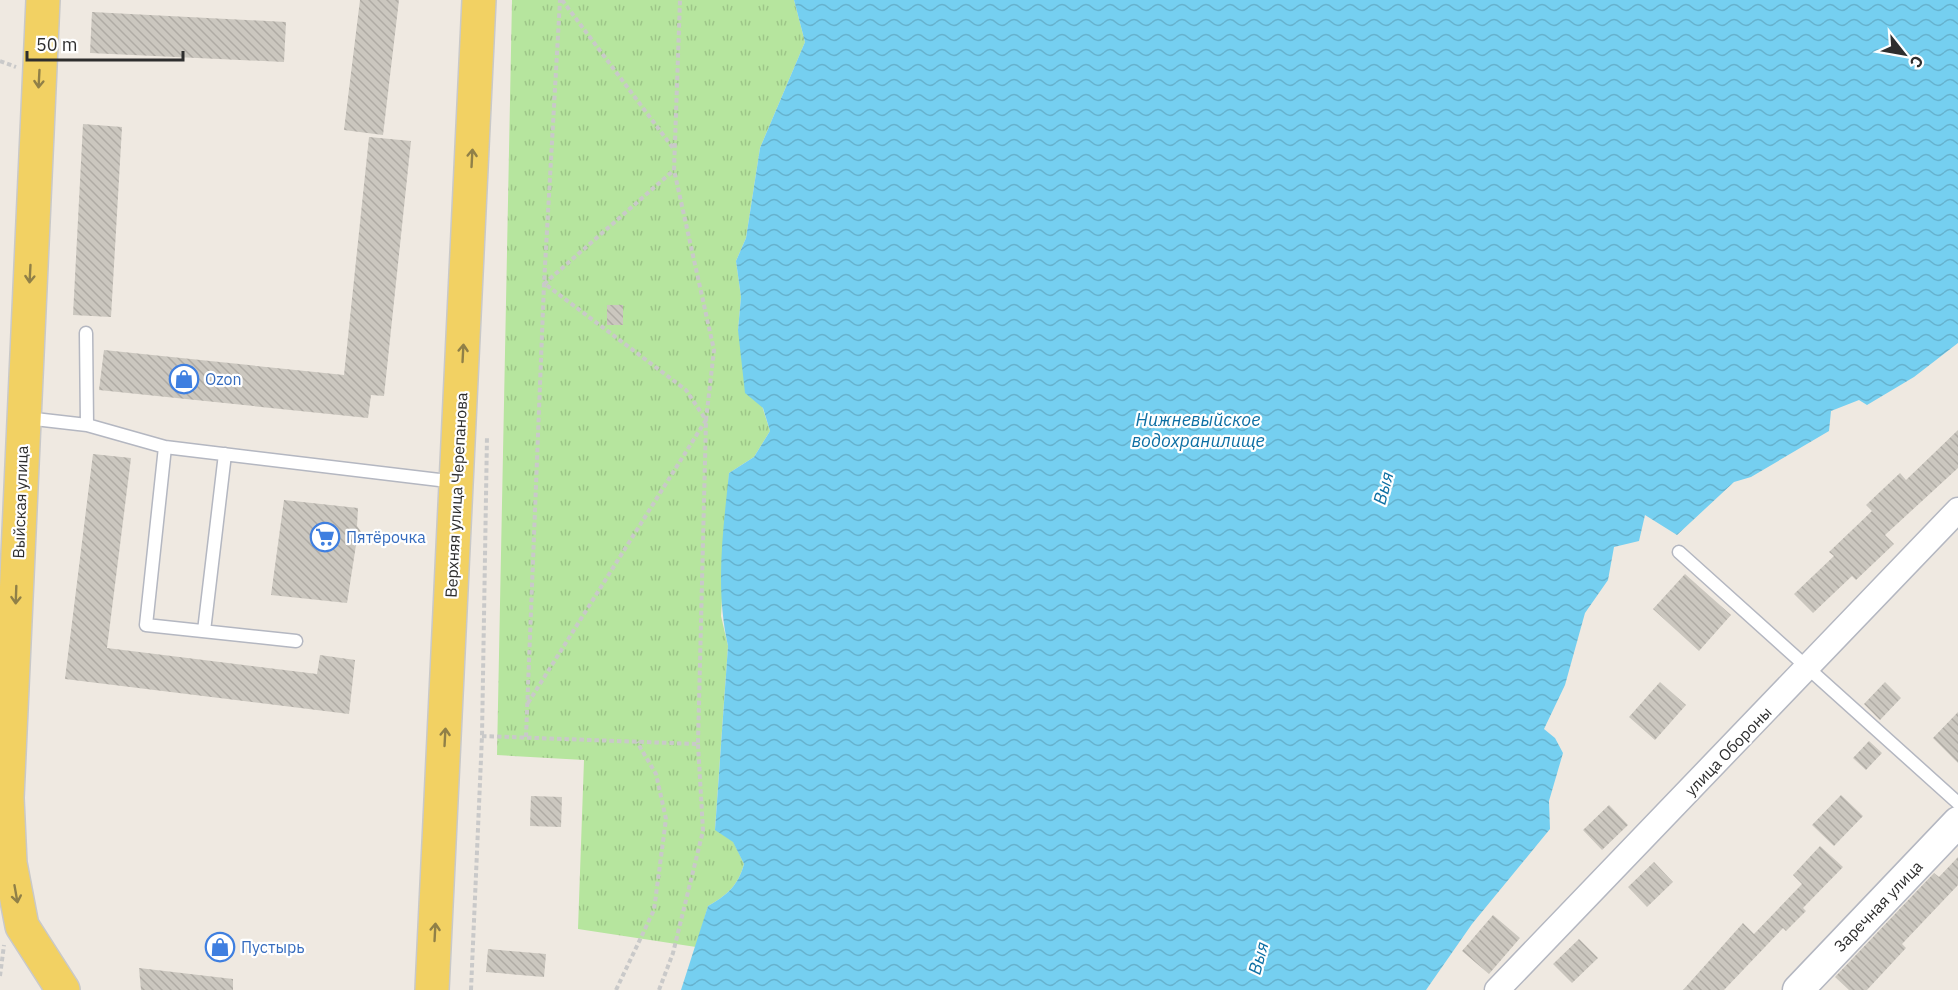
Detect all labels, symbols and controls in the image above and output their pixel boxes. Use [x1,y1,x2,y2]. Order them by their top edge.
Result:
scale bar [27,24,183,62]
north arrow [1874,24,1934,84]
text: 50 m [36,33,78,56]
text: С [1906,52,1928,71]
one-way arrow [33,69,44,89]
one-way arrow [466,149,477,169]
one-way arrow [24,264,35,284]
one-way arrow [458,344,469,364]
shop icon: Ozon [168,363,200,395]
place label: Ozon [205,369,242,389]
street label: Верхняя улица Черепанова [441,391,471,598]
water label: Нижневыйское водохранилище [1131,408,1265,452]
street label: Выйская улица [8,445,32,559]
water label: Выя [1368,469,1398,507]
supermarket icon: Пятёрочка [309,521,341,553]
place label: Пятёрочка [346,527,426,547]
one-way arrow [10,584,21,604]
street label: улица Обороны [1680,702,1776,800]
one-way arrow [439,727,450,747]
street label: Заречная улица [1829,856,1927,956]
one-way arrow [11,884,22,903]
one-way arrow [429,922,440,942]
shop icon: Пустырь [204,931,236,963]
place label: Пустырь [241,937,305,957]
water label: Выя [1243,939,1273,977]

